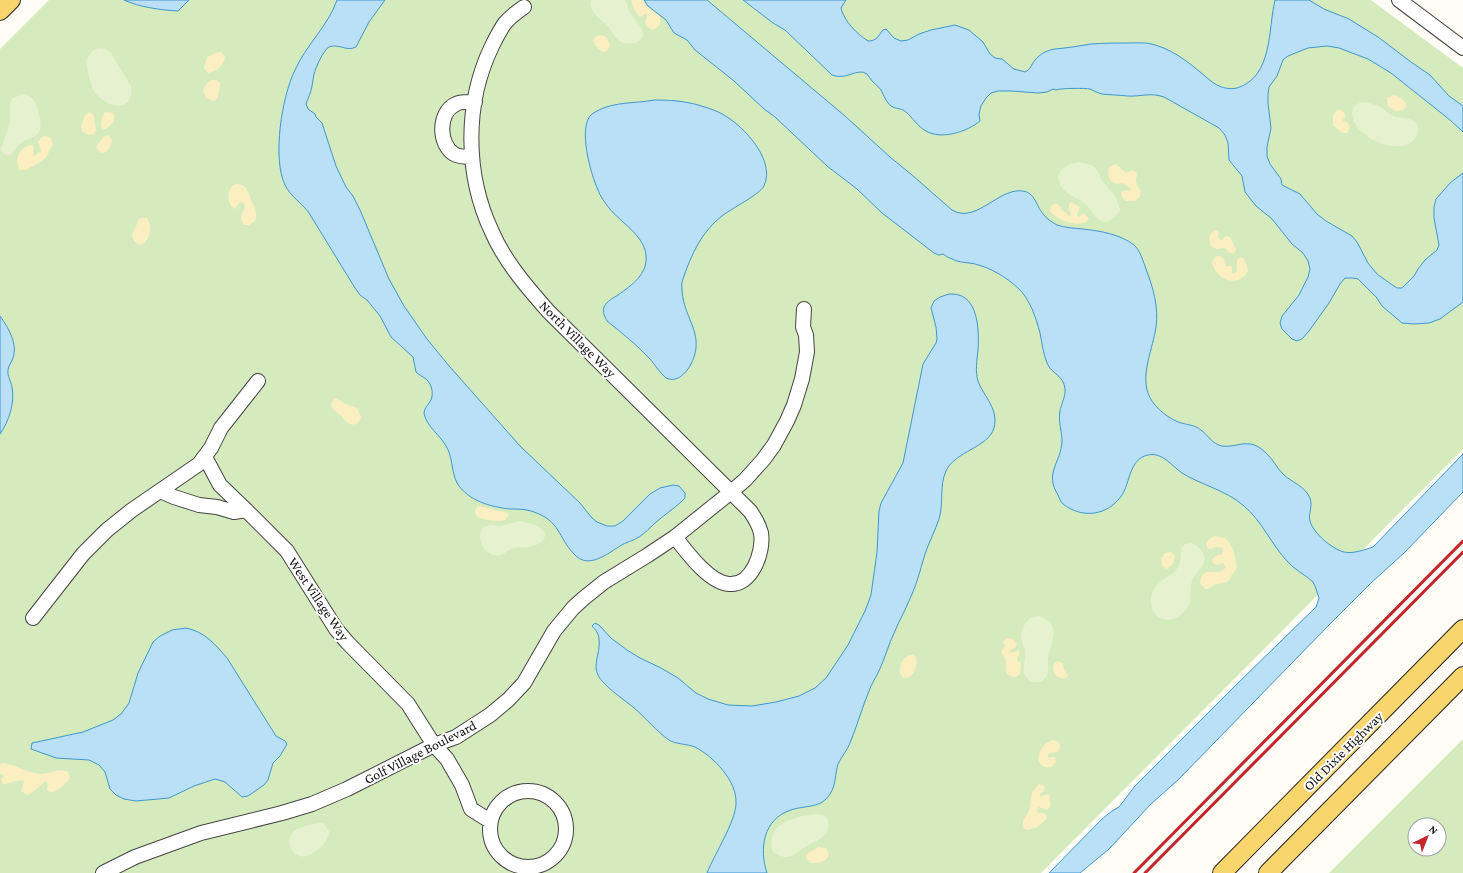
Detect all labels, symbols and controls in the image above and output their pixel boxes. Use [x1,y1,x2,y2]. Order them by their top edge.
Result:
street label: North Village Way [536,297,620,381]
street label: West Village Way [285,554,353,644]
street label: Old Dixie Highway [1300,708,1386,794]
street label: Golf Village Boulevard [361,717,479,787]
north arrow [1407,817,1447,857]
text: N [1427,823,1441,837]

